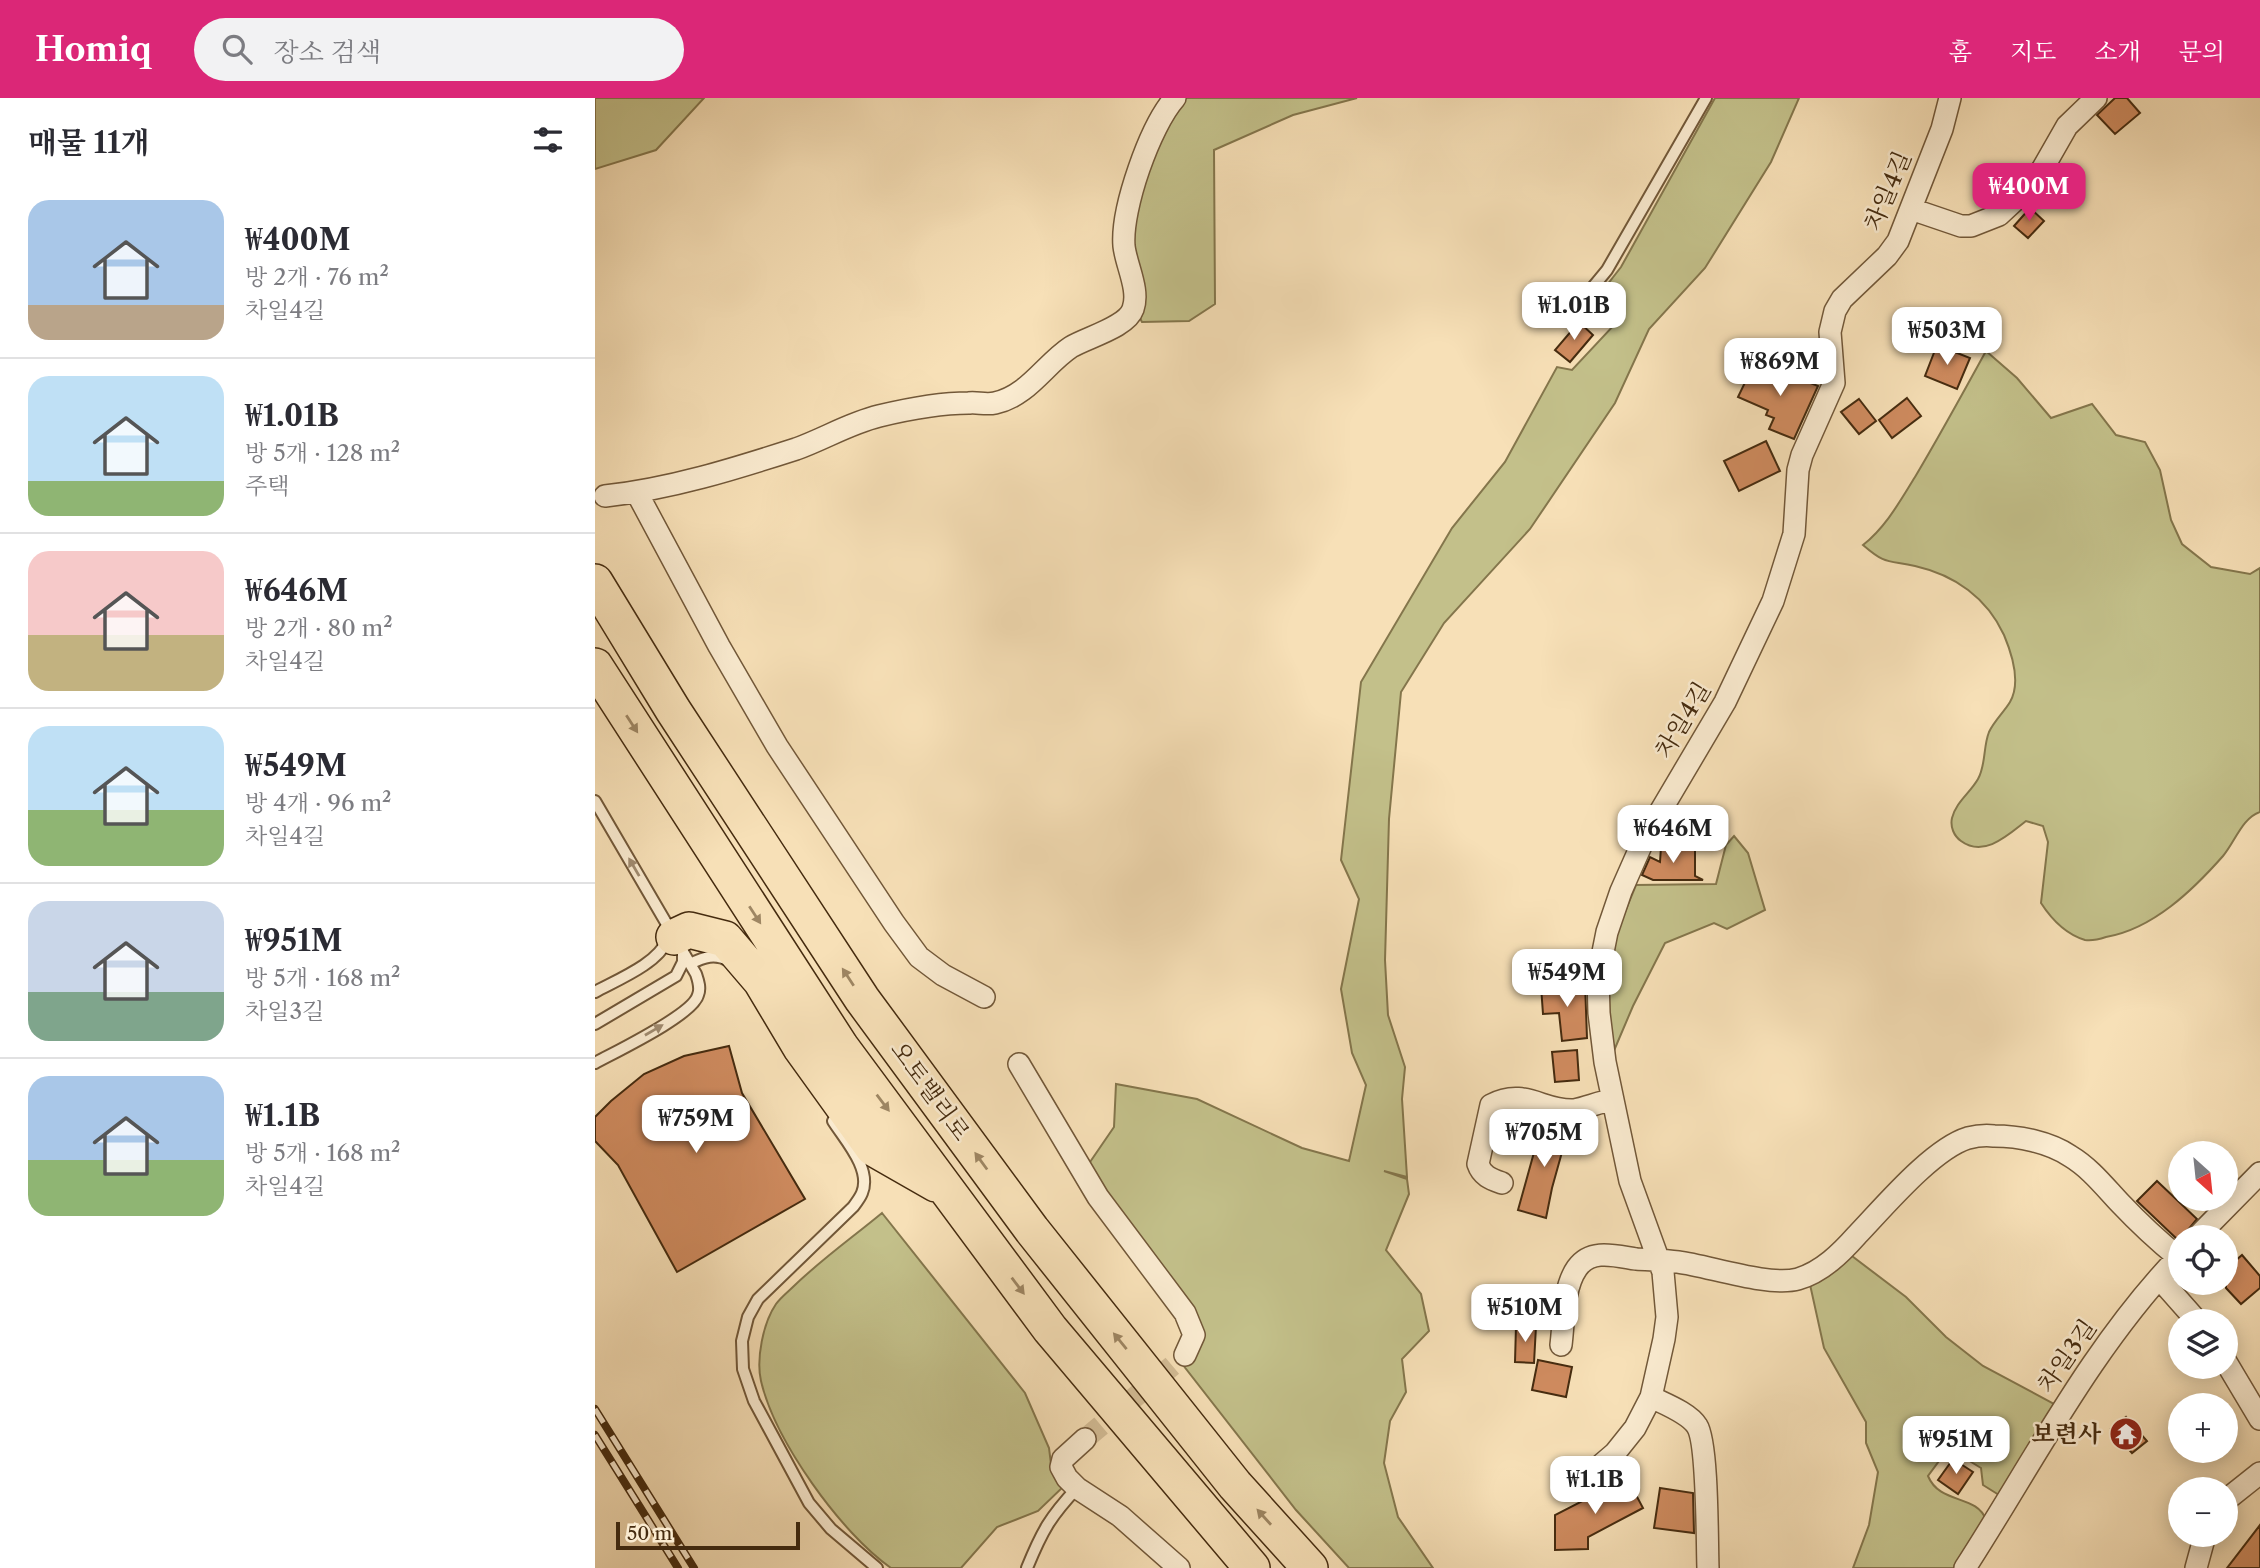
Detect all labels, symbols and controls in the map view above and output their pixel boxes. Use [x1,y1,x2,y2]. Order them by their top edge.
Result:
search box [194,18,684,81]
text: Homiq [35,29,152,70]
icon: search [218,30,256,68]
text: 장소 검색 [274,36,381,68]
text: 홈 [1949,37,1972,66]
text: 지도 [2010,37,2056,66]
text: 소개 [2094,37,2141,66]
text: 문의 [2179,37,2225,66]
icon: filters [529,121,567,159]
text: 매물 11개 [28,124,149,161]
street label: 차일4길 [1858,147,1917,235]
pin: ₩400M [1980,164,2078,223]
text: ₩400M [1989,172,2069,200]
text: ₩400M [245,221,351,258]
icon: home [84,228,168,312]
text: 방 2개 · 76 m² [245,263,389,291]
pin: ₩1.01B [1517,282,1631,342]
text: ₩1.01B [1538,291,1610,319]
text: 차일4길 [245,296,325,324]
pin: ₩503M [1898,308,1996,367]
text: ₩503M [1908,316,1986,344]
pin: ₩869M [1731,338,1829,398]
text: ₩869M [1740,347,1820,375]
text: ₩1.01B [245,397,339,434]
icon: home [84,404,168,488]
text: 방 5개 · 128 m² [245,439,400,467]
text: 주택 [245,472,289,500]
text: ₩646M [245,572,348,609]
icon: home [84,579,168,663]
text: 방 2개 · 80 m² [245,614,393,642]
text: 차일4길 [245,647,325,675]
street label: 차일4길 [1649,677,1716,763]
one-way arrow [625,714,638,734]
text: ₩549M [245,747,347,784]
icon: home [84,754,168,838]
text: 방 4개 · 96 m² [245,789,391,817]
pin: ₩646M [1624,806,1722,865]
text: ₩646M [1633,814,1713,842]
text: 차일4길 [245,822,325,850]
one-way arrow [628,857,640,877]
one-way arrow [749,905,762,924]
text: ₩951M [245,922,342,959]
icon: home [84,929,168,1013]
pin: ₩549M [1518,950,1616,1009]
text: ₩549M [1528,958,1606,986]
text: 방 5개 · 168 m² [245,964,401,992]
one-way arrow [842,967,855,986]
text: 차일3길 [245,997,324,1025]
one-way arrow [645,1024,664,1036]
street label: 오토밸리로 [885,1035,976,1146]
one-way arrow [876,1094,890,1112]
pin: ₩759M [647,1096,745,1155]
text: ₩1.1B [245,1097,320,1134]
icon: home [84,1104,168,1188]
text: ₩759M [658,1104,734,1132]
pin: ₩705M [1495,1110,1593,1169]
text: ₩705M [1505,1118,1583,1146]
text: 방 5개 · 168 m² [245,1139,401,1167]
north arrow [2168,1141,2238,1211]
map controls [2168,1141,2238,1547]
one-way arrow [974,1152,988,1170]
text: 차일4길 [245,1172,325,1200]
button: locate [2168,1225,2238,1295]
one-way arrow [1011,1277,1025,1295]
pin: ₩510M [1476,1284,1574,1344]
text: ₩510M [1487,1293,1563,1321]
button: layers [2168,1309,2238,1379]
street label: 차일3길 [2031,1313,2102,1398]
one-way arrow [1114,1332,1128,1350]
button: + [2168,1393,2238,1463]
temple icon: 보련사 [2107,1415,2145,1453]
pin: ₩951M [1907,1416,2005,1476]
place label: 보련사 [2031,1419,2102,1448]
text: ₩951M [1919,1425,1993,1453]
pin: ₩1.1B [1546,1456,1644,1516]
text: ₩1.1B [1566,1465,1624,1493]
button: − [2168,1477,2238,1547]
one-way arrow [1256,1508,1272,1526]
scale bar [616,1519,800,1551]
text: 50 m [627,1522,672,1545]

